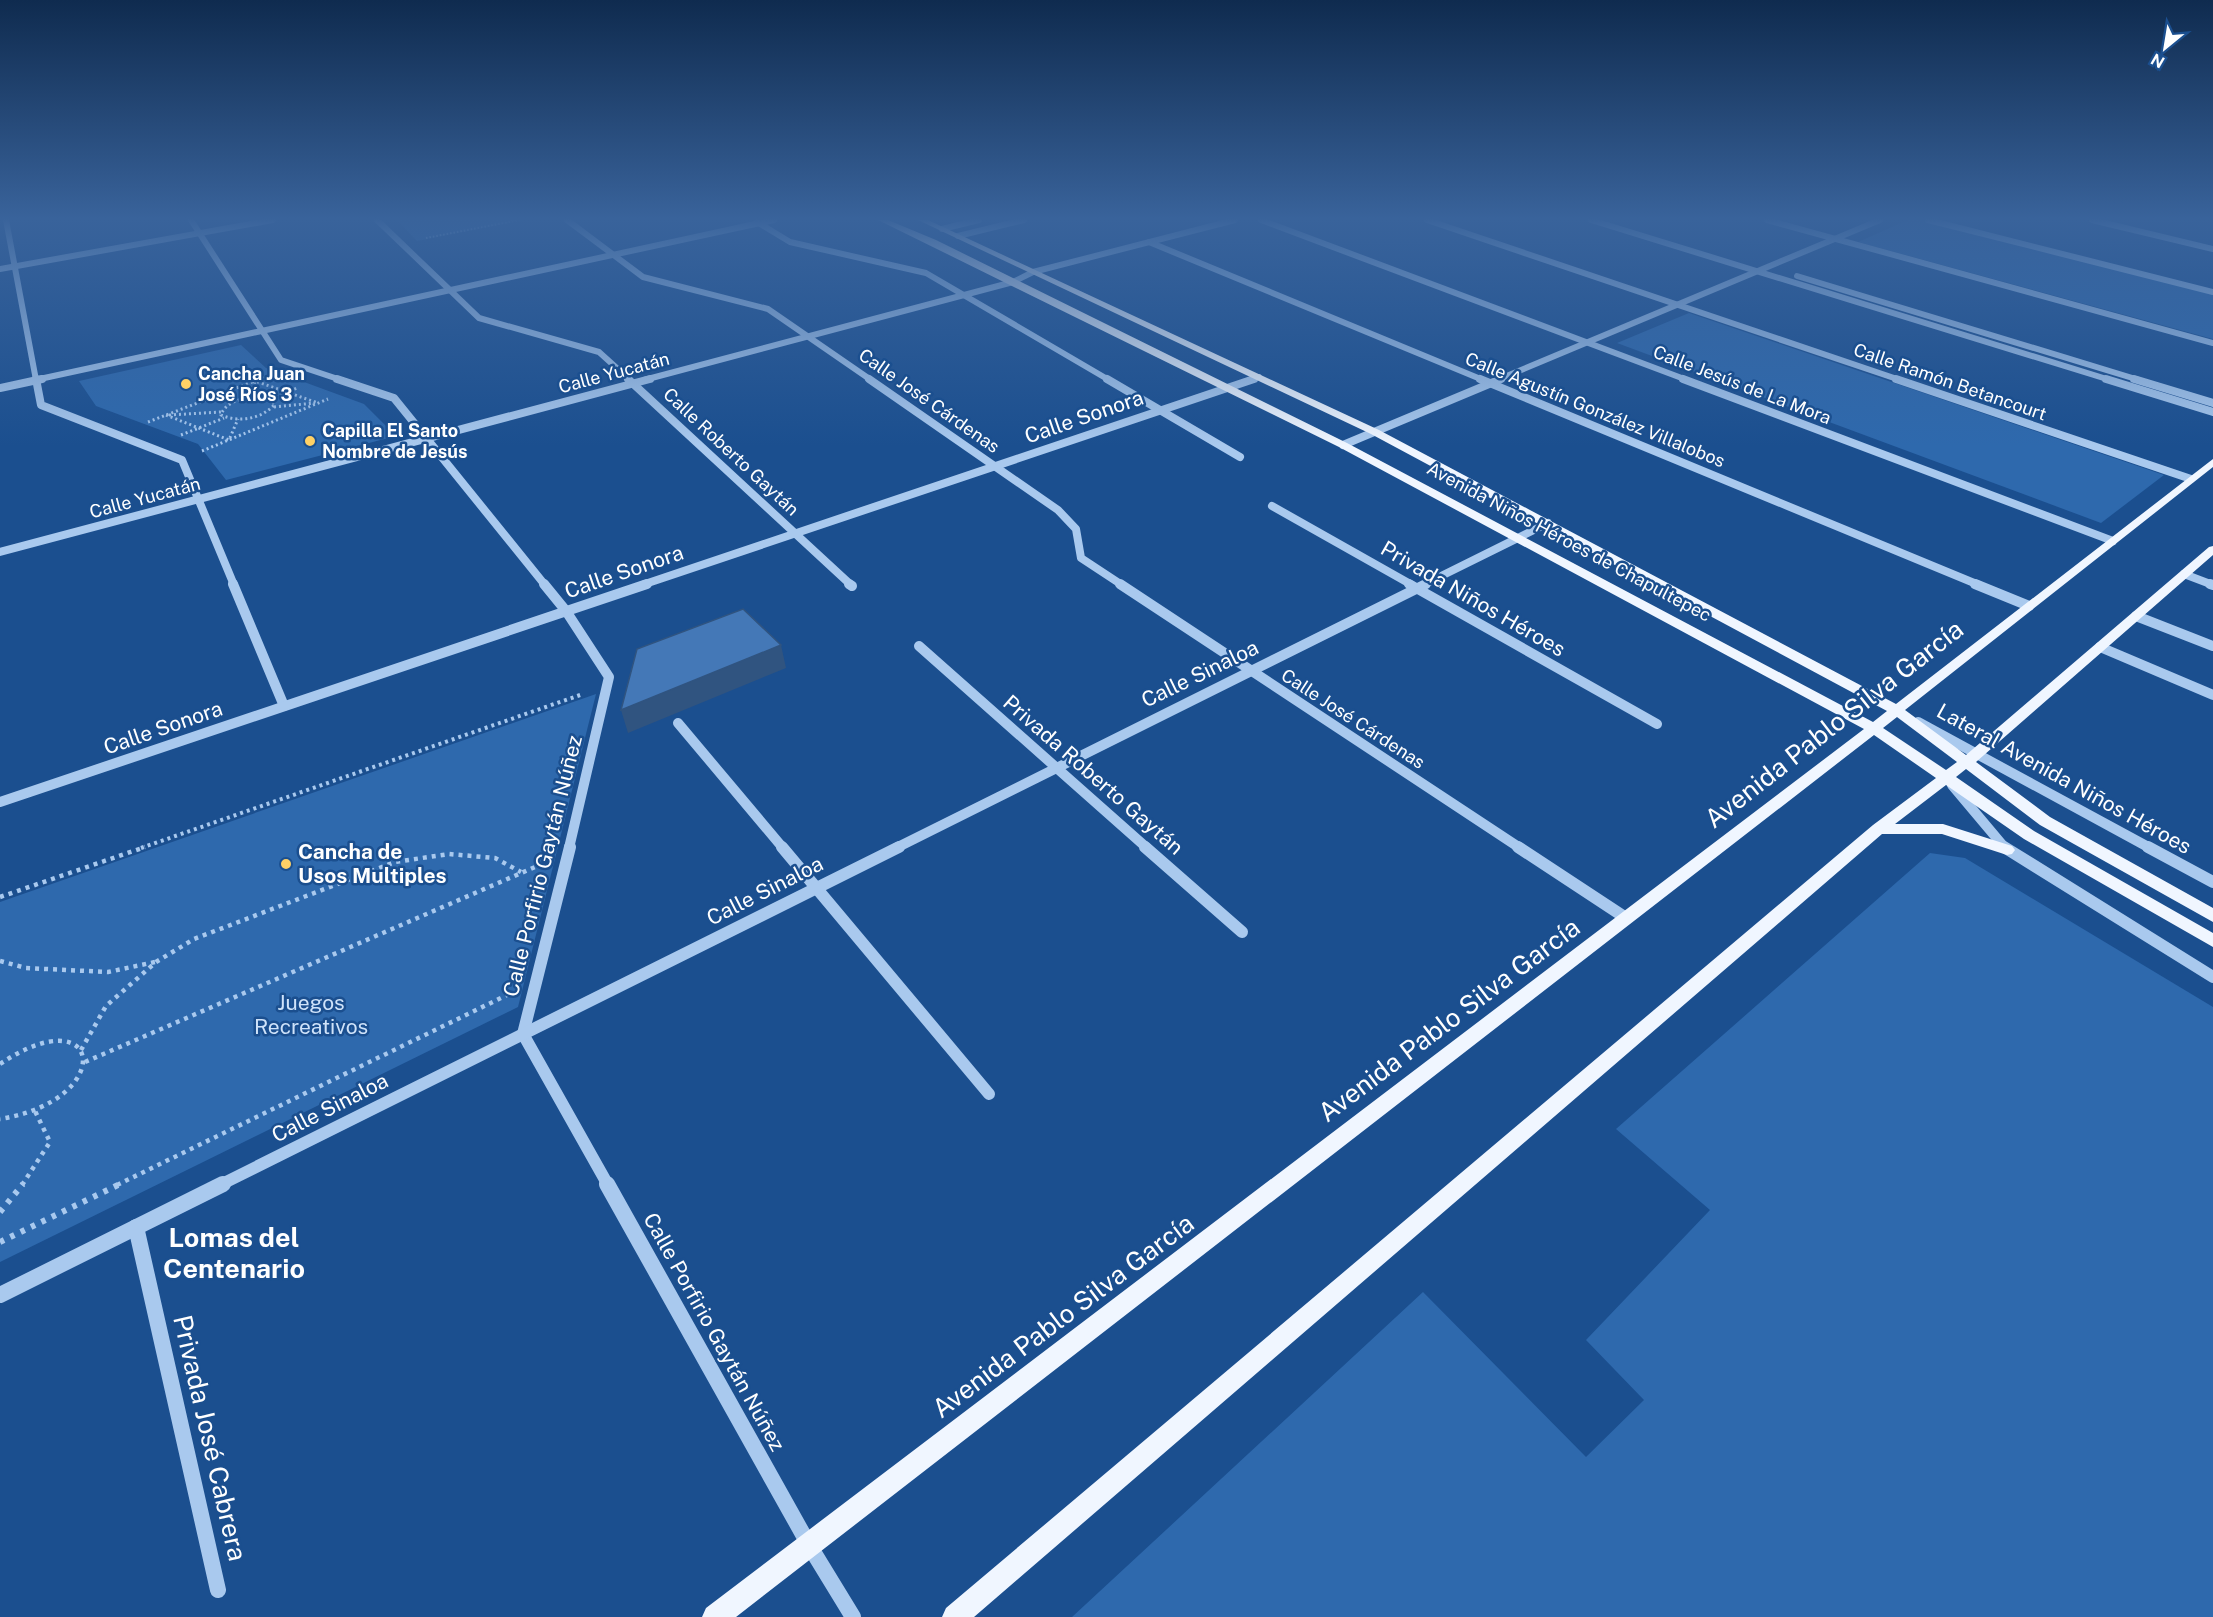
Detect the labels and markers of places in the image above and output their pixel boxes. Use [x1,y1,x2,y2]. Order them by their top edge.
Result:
place label: Cancha Juan José Ríos 3 [198,363,305,405]
marker: Cancha Juan José Ríos 3 [179,377,193,391]
place label: Capilla El Santo Nombre de Jesús [322,420,468,462]
marker: Capilla El Santo Nombre de Jesús [303,434,317,448]
place label: Cancha de Usos Multiples [298,839,447,888]
marker: Cancha de Usos Multiples [279,857,293,871]

